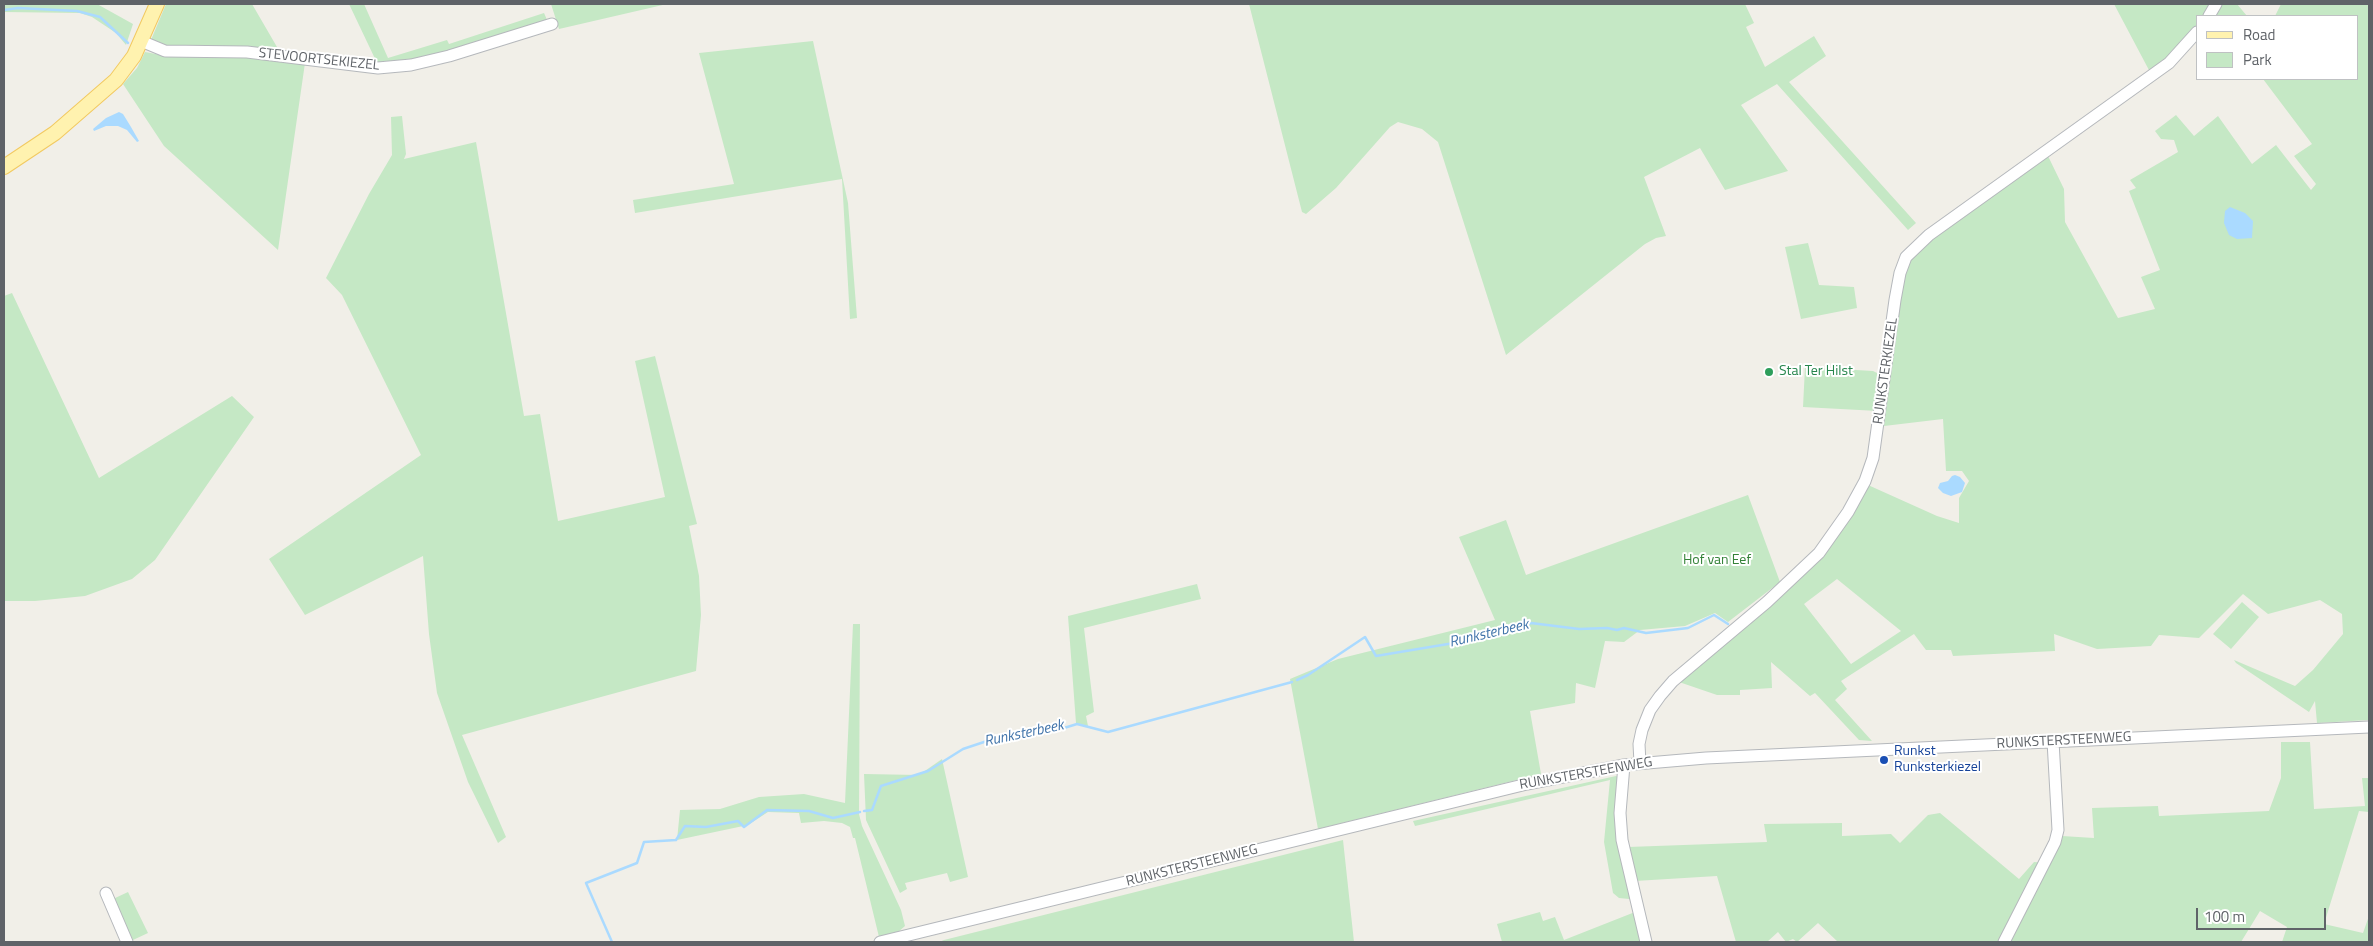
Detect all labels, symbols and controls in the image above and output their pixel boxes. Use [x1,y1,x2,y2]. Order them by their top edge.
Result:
legend [2196,15,2358,80]
text: Road [2243,23,2275,46]
street label: STEVOORTSEKIEZEL [258,45,380,75]
text: Park [2243,48,2272,71]
street label: RUNKSTERKIEZEL [1870,317,1902,425]
place label: Stal Ter Hilst [1779,364,1853,380]
marker: Stal Ter Hilst [1763,366,1775,378]
park label: Hof van Eef [1683,553,1751,569]
water label: Runksterbeek [1448,616,1530,652]
water label: Runksterbeek [983,717,1065,751]
street label: RUNKSTERSTEENWEG [1996,729,2132,753]
place label: Runkst Runksterkiezel [1894,744,1981,776]
street label: RUNKSTERSTEENWEG [1518,754,1654,794]
marker: Runkst Runksterkiezel [1878,754,1890,766]
street label: RUNKSTERSTEENWEG [1124,842,1260,890]
scale bar [2198,898,2328,930]
text: 100 m [2204,905,2245,928]

